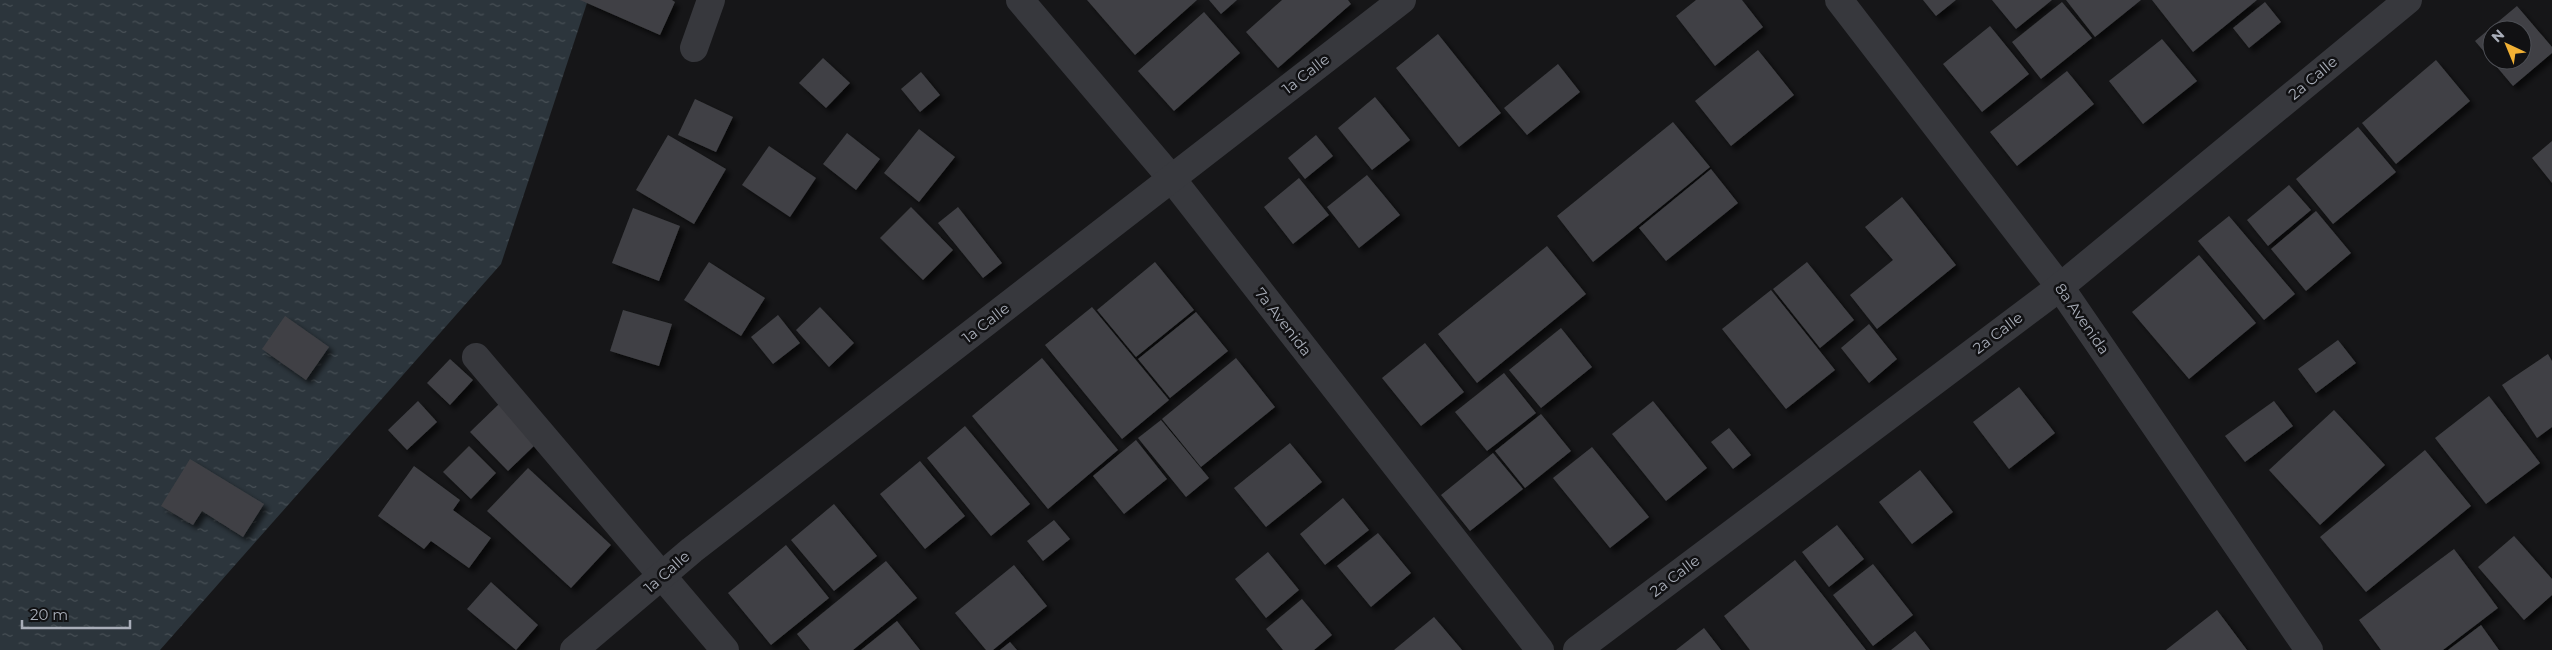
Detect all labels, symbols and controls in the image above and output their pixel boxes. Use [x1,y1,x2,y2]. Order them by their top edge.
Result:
north arrow [2482,20,2532,70]
text: N [2488,25,2508,46]
street label: 1a Calle [1278,49,1333,98]
street label: 2a Calle [2284,52,2341,103]
street label: 8a Avenida [2051,279,2114,358]
street label: 7a Avenida [1251,284,1316,360]
street label: 1a Calle [958,298,1013,347]
street label: 2a Calle [1969,308,2027,358]
street label: 1a Calle [640,547,694,597]
street label: 2a Calle [1646,551,1704,601]
scale bar [22,598,130,630]
text: 20 m [30,605,68,624]

